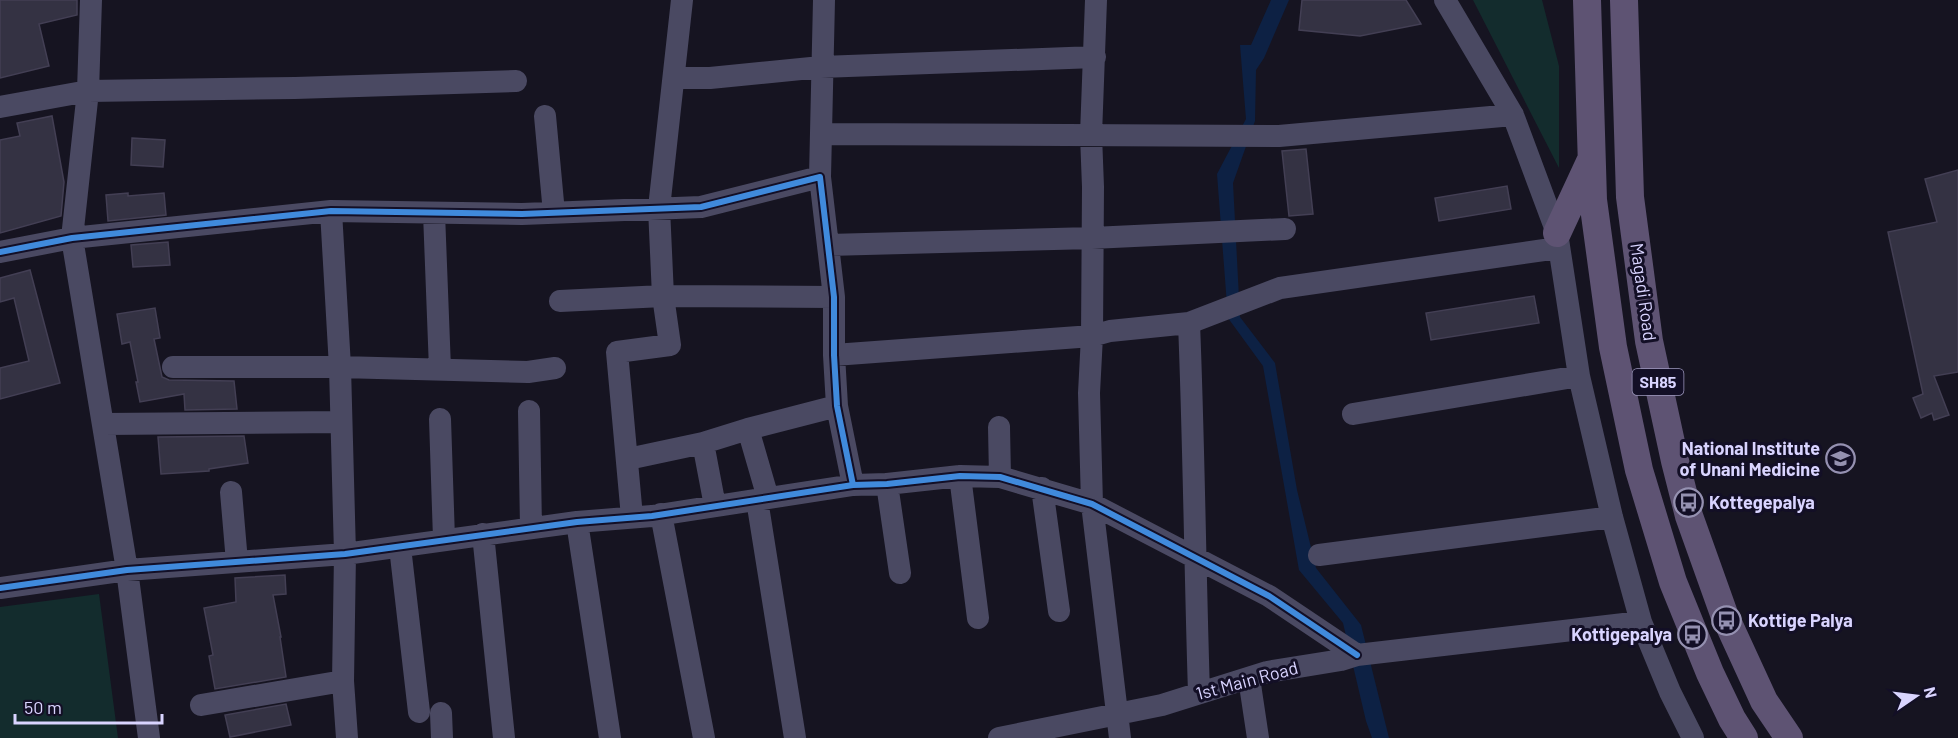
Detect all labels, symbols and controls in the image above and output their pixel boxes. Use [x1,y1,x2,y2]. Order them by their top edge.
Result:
street label: Magadi Road [1626,241,1662,342]
road number: SH85 [1632,369,1684,395]
place label: National Institute of Unani Medicine [1680,437,1820,480]
school or university icon: National Institute of Unani Medicine [1825,443,1857,475]
bus stop icon: Kottegepalya [1672,487,1704,519]
place label: Kottegepalya [1709,491,1815,513]
bus stop icon: Kottige Palya [1711,605,1743,637]
place label: Kottige Palya [1748,609,1853,631]
bus stop icon: Kottigepalya [1677,619,1709,651]
place label: Kottigepalya [1571,623,1672,645]
street label: 1st Main Road [1193,656,1300,704]
north arrow [1886,666,1946,726]
text: N [1921,685,1942,700]
scale bar [15,687,162,725]
text: 50 m [24,696,62,718]

